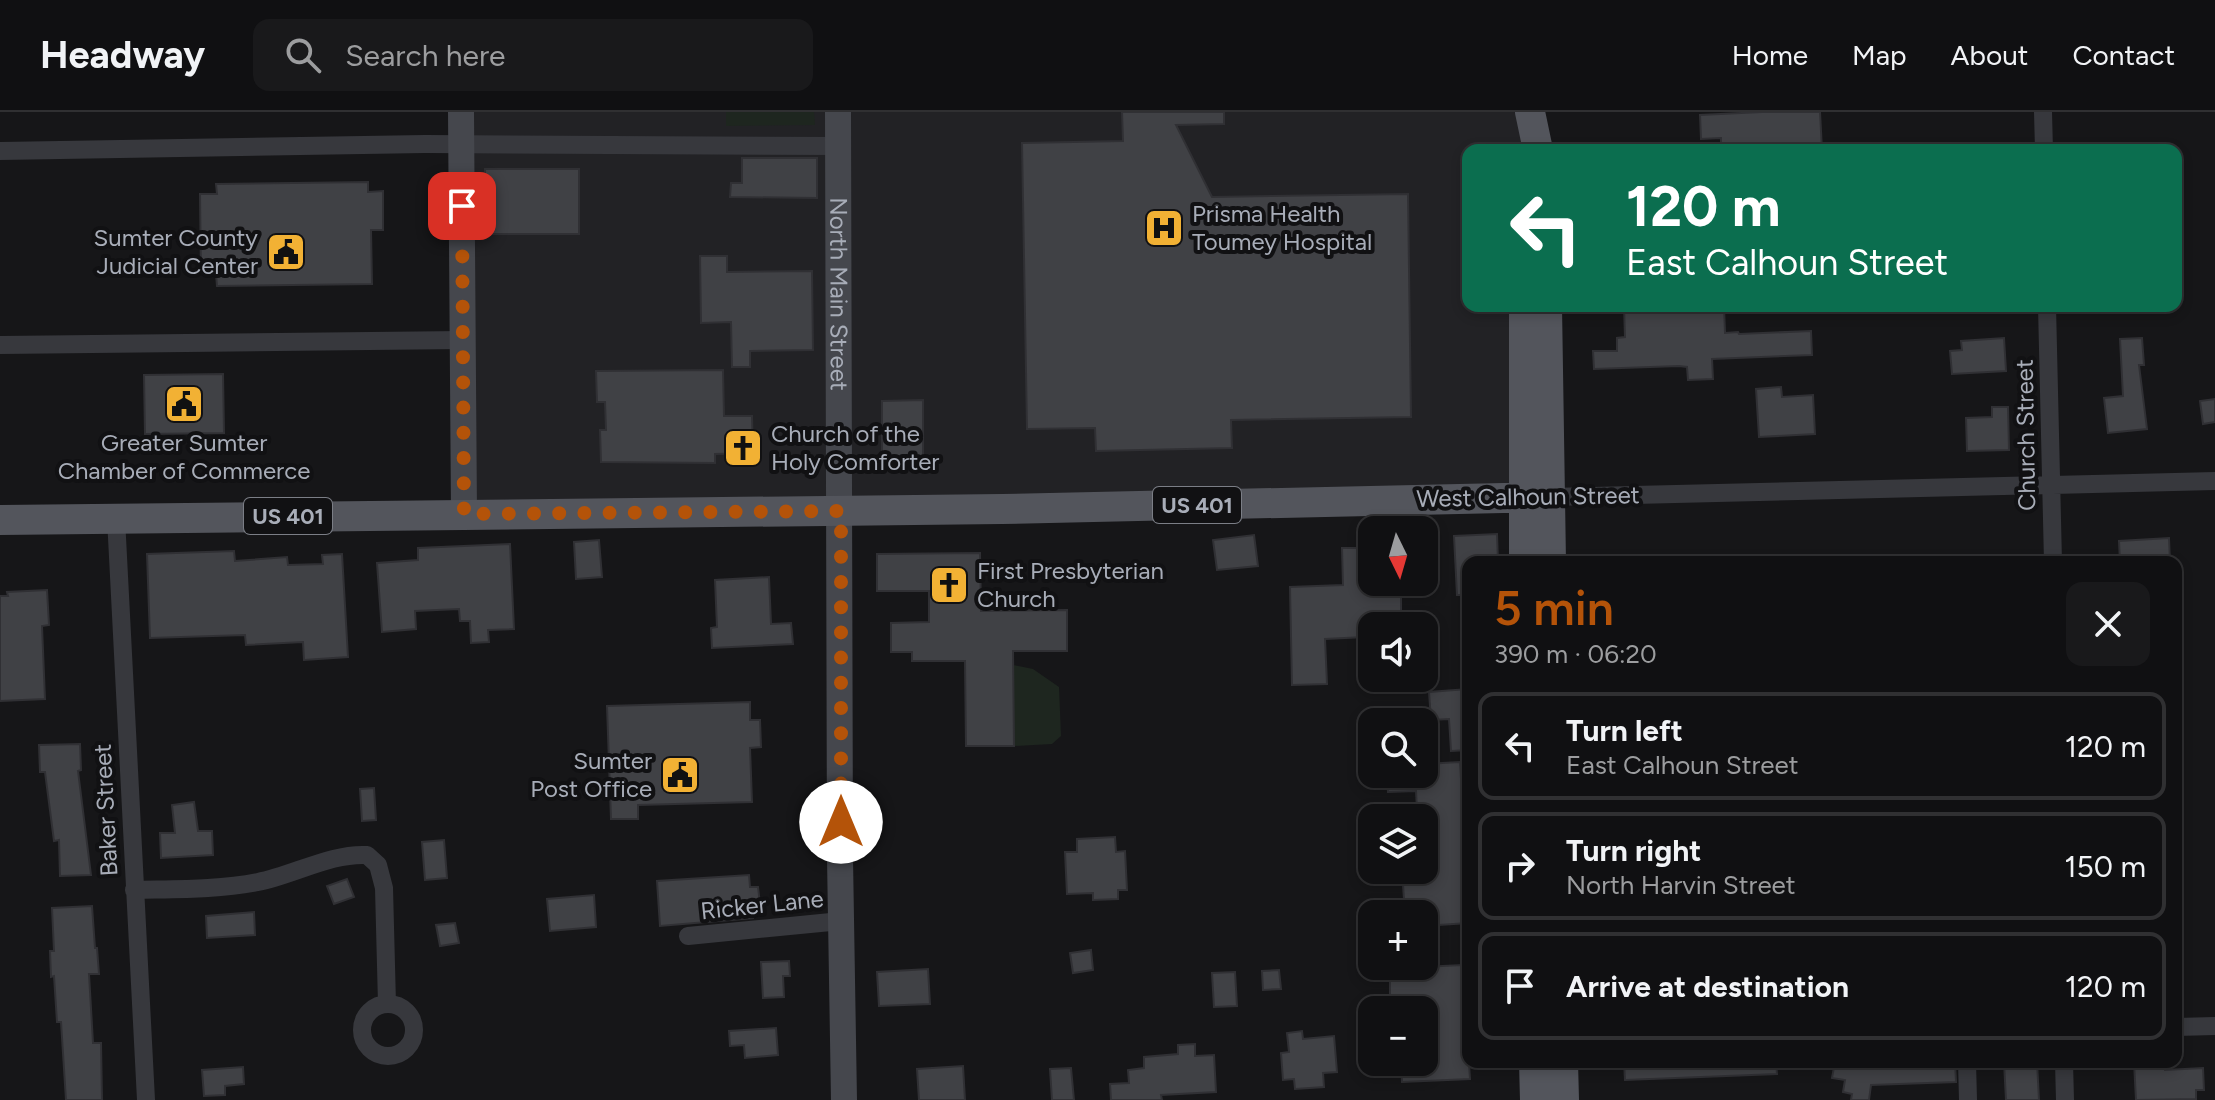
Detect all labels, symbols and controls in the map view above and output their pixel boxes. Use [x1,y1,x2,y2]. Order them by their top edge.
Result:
search box [253,19,813,91]
text: Headway [40,32,205,78]
icon: search [281,33,325,77]
text: Search here [345,37,505,74]
text: Home [1732,38,1808,72]
text: Map [1852,38,1907,72]
text: About [1951,38,2028,72]
text: Contact [2072,38,2175,72]
pin [428,172,496,240]
text: 120 m [1626,173,1781,240]
icon: left [1494,176,1598,280]
icon: arrive [440,184,484,228]
street label: North Main Street [824,197,854,391]
place label: Prisma Health Toumey Hospital [1192,199,1372,256]
hospital icon: Prisma Health Toumey Hospital [1143,207,1185,249]
place label: Sumter County Judicial Center [94,223,258,280]
public building icon: Sumter County Judicial Center [265,231,307,273]
text: East Calhoun Street [1626,241,1948,284]
street label: Church Street [2010,359,2041,511]
public building icon: Greater Sumter Chamber of Commerce [163,383,205,425]
place label: Church of the Holy Comforter [771,419,939,476]
church icon: Church of the Holy Comforter [722,427,764,469]
place label: Greater Sumter Chamber of Commerce [58,428,310,485]
street label: West Calhoun Street [1416,480,1640,513]
road number: US 401 [1153,487,1241,523]
road number: US 401 [244,498,332,534]
north arrow [1358,516,1438,596]
map controls [1358,516,1438,1076]
place label: First Presbyterian Church [977,556,1164,613]
church icon: First Presbyterian Church [928,564,970,606]
text: 5 min [1494,579,1614,637]
button: close [2066,582,2150,666]
button: sound [1358,612,1438,692]
text: 390 m · 06:20 [1494,638,1657,670]
button: search [1358,708,1438,788]
text: Turn left [1566,712,1683,749]
icon: left [1498,724,1542,768]
text: 120 m [2065,728,2146,765]
street label: Baker Street [88,743,123,877]
place label: Sumter Post Office [530,746,652,803]
text: East Calhoun Street [1566,749,1799,781]
public building icon: Sumter Post Office [659,754,701,796]
position arrow [799,780,883,864]
button: layers [1358,804,1438,884]
text: Turn right [1566,832,1701,869]
icon: right [1498,844,1542,888]
text: 150 m [2064,848,2146,885]
text: North Harvin Street [1566,869,1796,901]
street label: Ricker Lane [699,884,825,925]
button: + [1358,900,1438,980]
icon: arrive [1498,964,1542,1008]
text: Arrive at destination [1566,968,1849,1005]
text: 120 m [2065,968,2146,1005]
button: − [1358,996,1438,1076]

